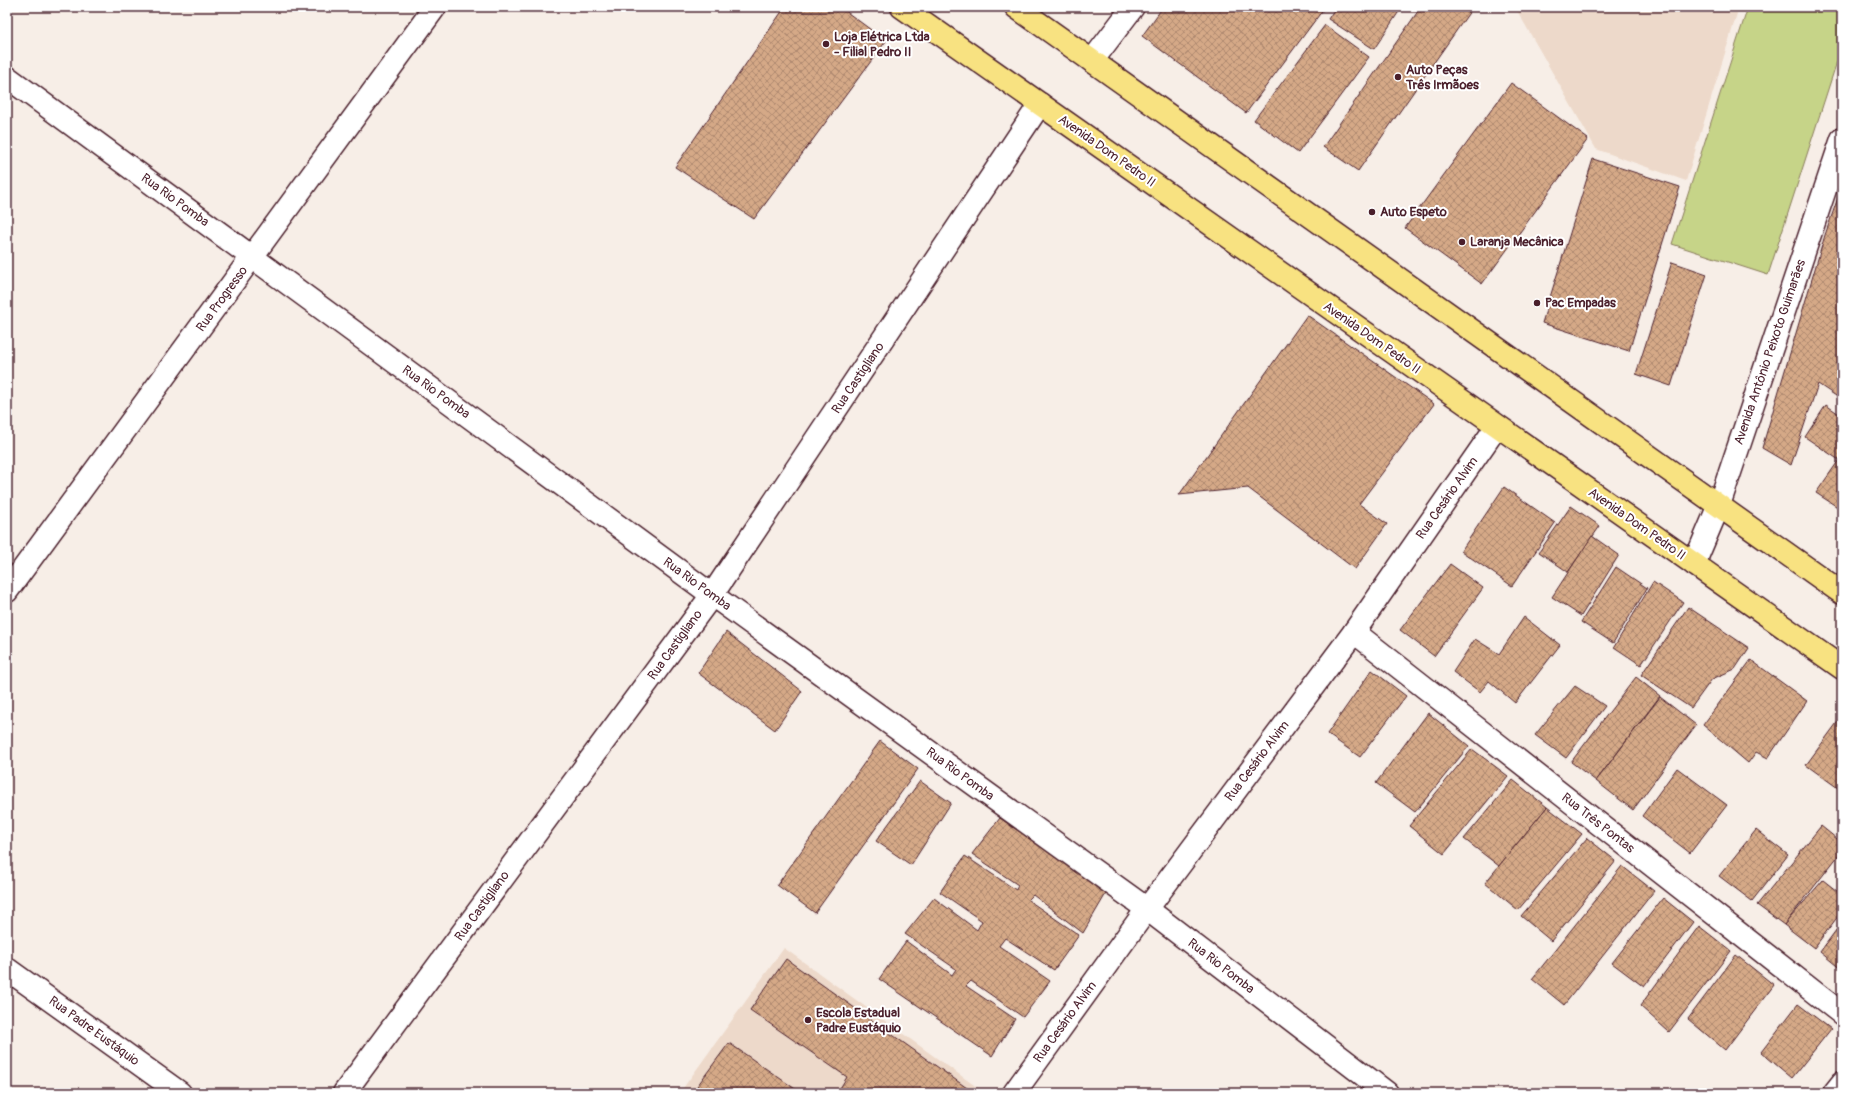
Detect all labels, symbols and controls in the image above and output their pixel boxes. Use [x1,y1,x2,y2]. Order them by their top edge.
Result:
place label: Loja Elétrica Ltda - Filial Pedro II [834,29,930,60]
marker: Loja Elétrica Ltda - Filial Pedro II [821,39,831,49]
place label: Auto Peças Três Irmãoes [1405,62,1479,93]
marker: Auto Peças Três Irmãoes [1393,72,1403,82]
street label: Avenida Dom Pedro II [1055,111,1159,191]
street label: Rua Rio Pomba [138,170,212,230]
place label: Auto Espeto [1380,204,1447,220]
marker: Auto Espeto [1367,207,1377,217]
place label: Laranja Mecânica [1470,234,1564,250]
marker: Laranja Mecânica [1457,237,1467,247]
street label: Avenida Antônio Peixoto Guimarães [1731,257,1809,447]
street label: Rua Progresso [193,263,251,335]
place label: Pac Empadas [1545,295,1616,311]
street label: Avenida Dom Pedro II [1320,298,1424,378]
marker: Pac Empadas [1532,298,1542,308]
street label: Rua Castigliano [828,339,888,417]
street label: Rua Rio Pomba [399,362,473,422]
street label: Rua Cesário Alvim [1413,454,1481,542]
street label: Avenida Dom Pedro II [1585,484,1689,564]
street label: Rua Rio Pomba [660,554,734,614]
street label: Rua Castigliano [644,607,706,683]
street label: Rua Cesário Alvim [1221,717,1293,805]
street label: Rua Rio Pomba [923,744,997,804]
street label: Rua Três Pontas [1558,790,1638,857]
street label: Rua Castigliano [451,868,513,944]
street label: Rua Rio Pomba [1184,935,1258,997]
street label: Rua Cesário Alvim [1030,978,1100,1066]
street label: Rua Padre Eustáquio [46,993,142,1069]
place label: Escola Estadual Padre Eustáquio [816,1005,901,1036]
marker: Escola Estadual Padre Eustáquio [803,1015,813,1025]

